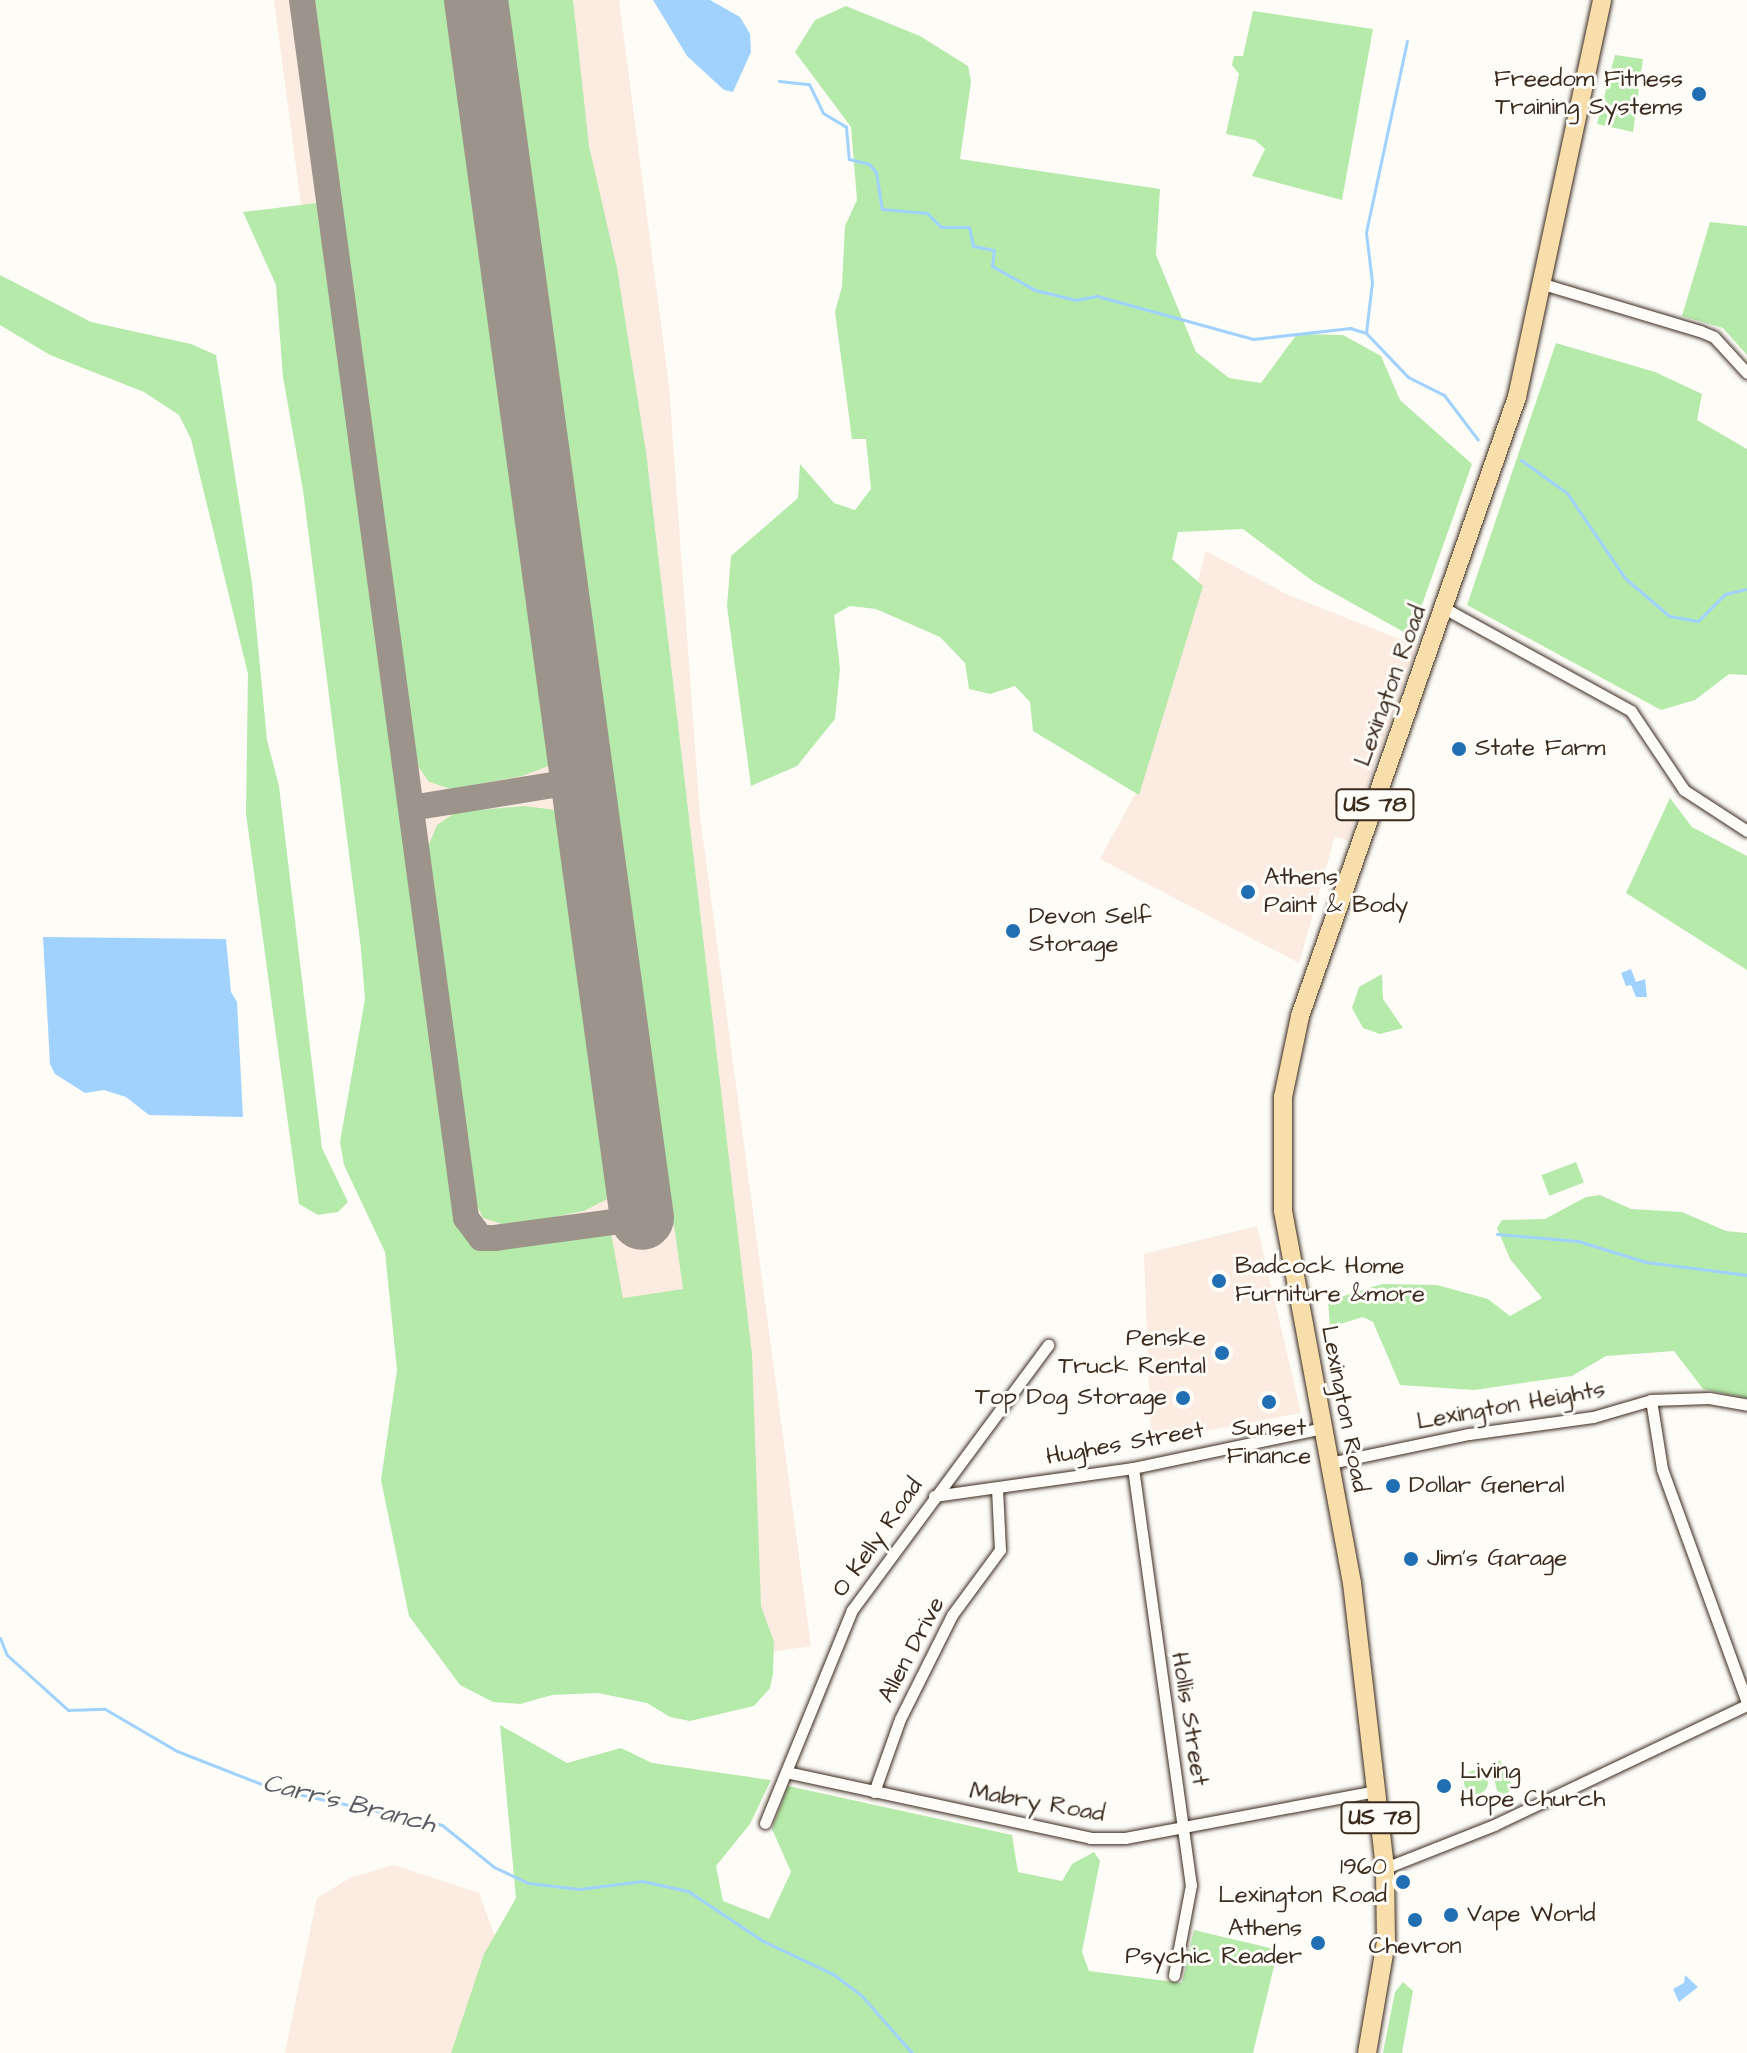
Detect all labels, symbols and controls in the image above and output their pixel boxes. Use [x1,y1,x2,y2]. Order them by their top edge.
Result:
place label: Freedom Fitness Training Systems [1494,66,1683,122]
marker: Freedom Fitness Training Systems [1690,85,1708,103]
street label: Lexington Road [1349,602,1433,770]
place label: State Farm [1475,735,1605,763]
marker: State Farm [1450,740,1468,758]
road number: US 78 [1335,787,1415,823]
place label: Athens Paint & Body [1264,864,1408,920]
marker: Athens Paint & Body [1239,883,1257,901]
place label: Devon Self Storage [1029,903,1152,959]
marker: Devon Self Storage [1004,922,1022,940]
place label: Badcock Home Furniture &more [1235,1253,1425,1309]
marker: Badcock Home Furniture &more [1210,1272,1228,1290]
street label: Lexington Road [1314,1323,1374,1495]
place label: Penske Truck Rental [1058,1325,1206,1381]
marker: Penske Truck Rental [1213,1344,1231,1362]
street label: Lexington Heights [1415,1375,1607,1437]
place label: Top Dog Storage [975,1384,1167,1412]
marker: Top Dog Storage [1174,1389,1192,1407]
marker: Sunset Finance [1260,1393,1278,1411]
place label: Sunset Finance [1227,1415,1311,1471]
street label: Hughes Street [1044,1416,1206,1472]
place label: Dollar General [1409,1472,1564,1500]
street label: O Kelly Road [826,1473,930,1603]
marker: Dollar General [1384,1477,1402,1495]
place label: Jim's Garage [1427,1545,1567,1573]
marker: Jim's Garage [1402,1550,1420,1568]
street label: Allen Drive [872,1592,952,1708]
street label: Hollis Street [1164,1650,1214,1788]
place label: Living Hope Church [1460,1758,1605,1814]
water label: Carr's Branch [260,1768,438,1840]
street label: Mabry Road [967,1777,1107,1829]
marker: Living Hope Church [1435,1777,1453,1795]
road number: US 78 [1340,1800,1420,1836]
place label: 1960 Lexington Road [1218,1854,1387,1910]
marker: 1960 Lexington Road [1394,1873,1412,1891]
place label: Vape World [1467,1901,1596,1929]
marker: Vape World [1442,1906,1460,1924]
marker: Chevron [1406,1911,1424,1929]
place label: Athens Psychic Reader [1125,1915,1302,1971]
place label: Chevron [1368,1933,1462,1961]
marker: Athens Psychic Reader [1309,1934,1327,1952]

